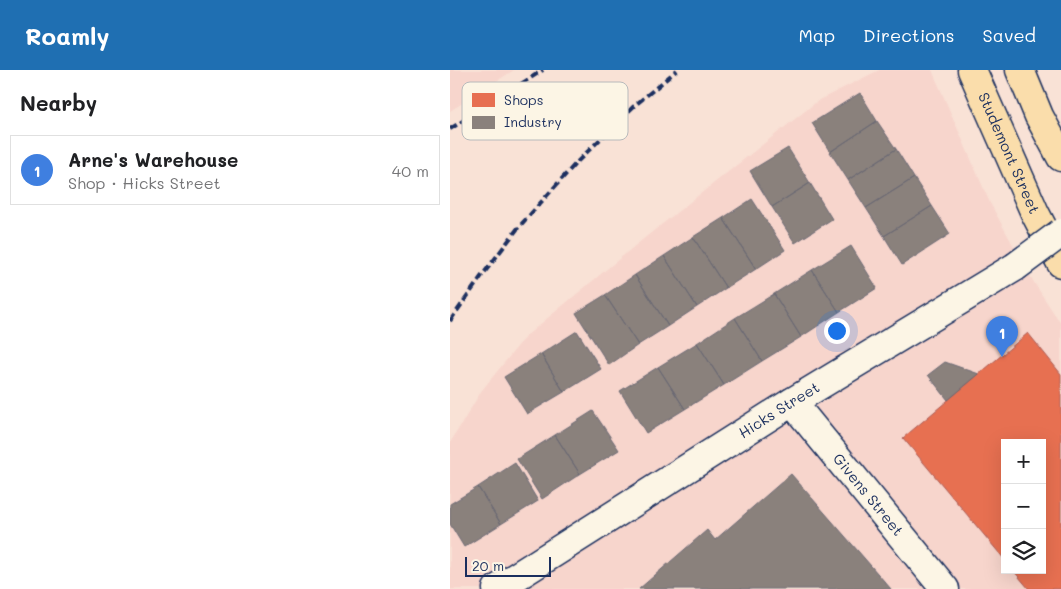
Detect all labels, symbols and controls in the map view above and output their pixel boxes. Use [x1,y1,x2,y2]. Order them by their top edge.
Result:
text: Roamly [25,20,109,51]
text: Map [798,23,835,47]
text: Directions [863,23,955,47]
text: Saved [983,23,1036,47]
legend [462,82,628,140]
text: Nearby [20,89,97,116]
street label: Studemont Street [974,89,1045,217]
text: Shops [504,90,544,109]
text: Industry [504,112,562,131]
text: Arne's Warehouse [68,147,238,172]
text: 1 [33,160,41,181]
text: 40 m [392,160,429,181]
text: Shop · Hicks Street [68,172,221,193]
pin: 1 [986,316,1018,357]
your location [824,318,850,344]
street label: Hicks Street [734,377,823,442]
map controls [1001,439,1046,574]
button: + [1001,439,1046,484]
street label: Givens Street [829,449,909,540]
button: − [1001,484,1046,529]
button: layers [1001,529,1046,574]
scale bar [465,554,551,577]
text: 20 m [472,556,504,575]

